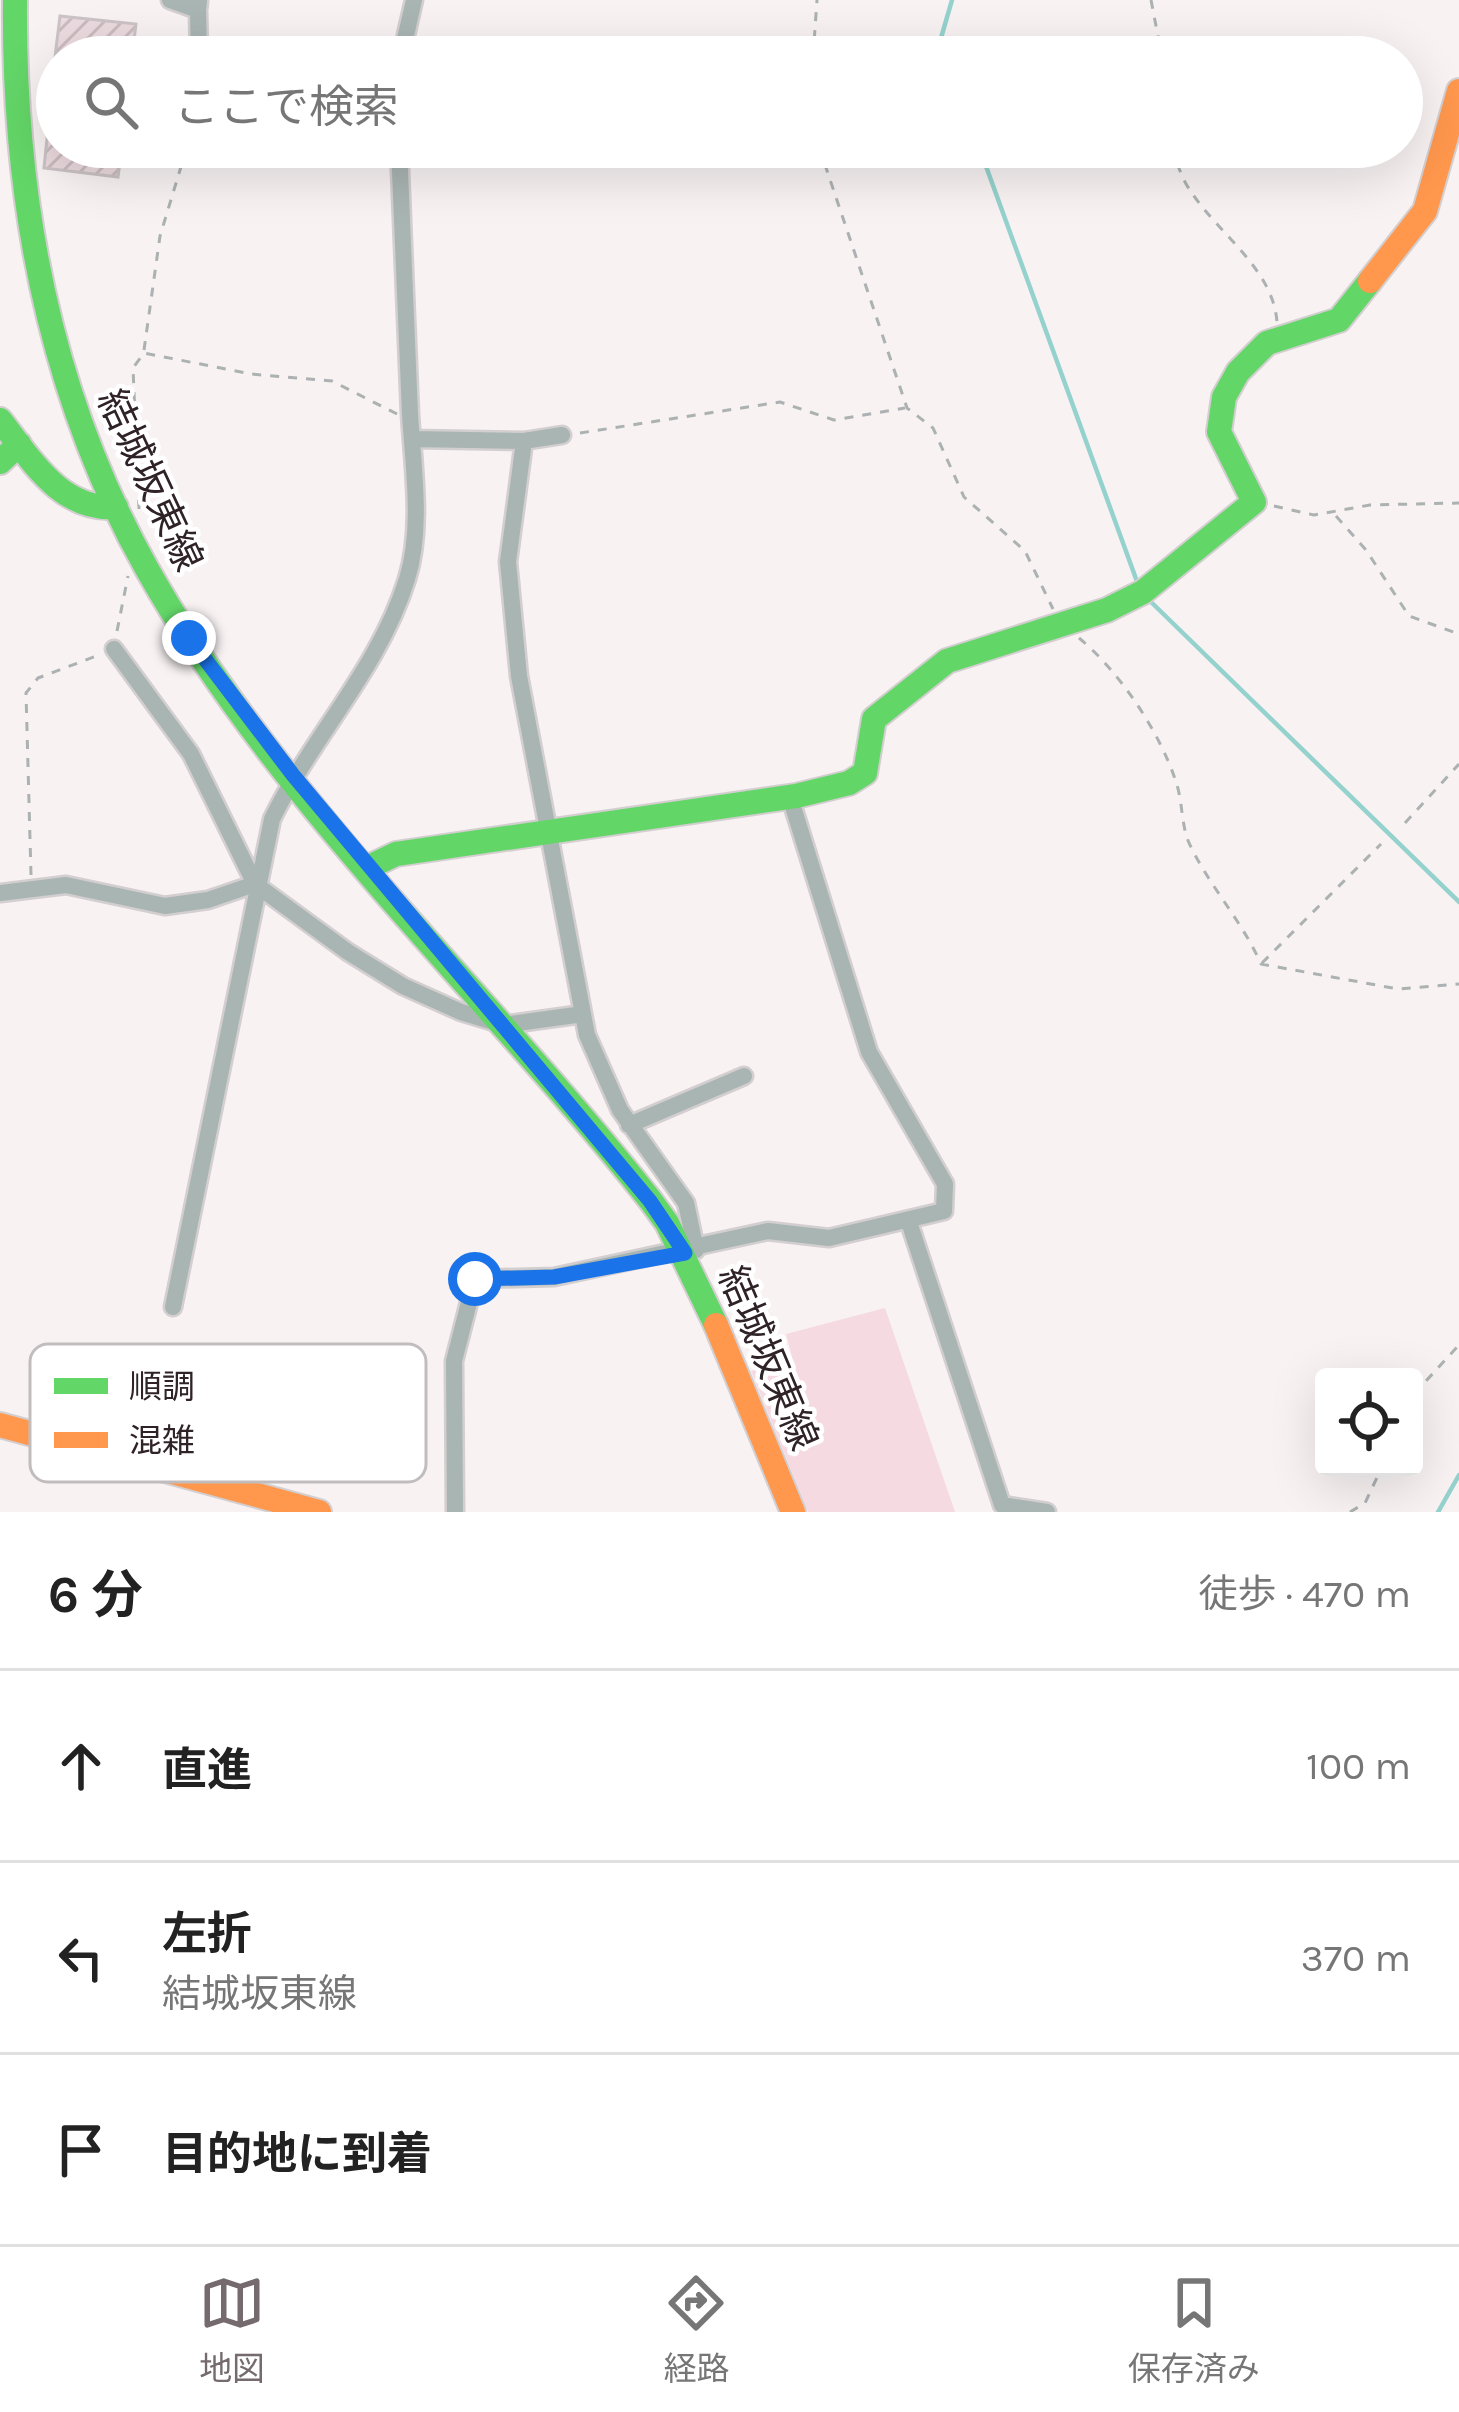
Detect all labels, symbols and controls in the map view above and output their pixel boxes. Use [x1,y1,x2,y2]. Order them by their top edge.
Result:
search box [36,36,1423,168]
icon: search [78,69,144,135]
text: ここで検索 [174,81,399,133]
street label: 結城坂東線 [88,382,212,578]
route end [162,611,216,665]
route start [448,1252,502,1306]
street label: 結城坂東線 [709,1259,827,1457]
legend [30,1344,426,1482]
text: 順調 [129,1368,195,1406]
map controls [1315,1368,1423,1476]
button: locate [1315,1368,1423,1476]
text: 混雑 [129,1422,195,1460]
text: 6 分 [48,1565,143,1625]
text: 徒歩 · 470 m [1199,1571,1411,1617]
icon: ahead [48,1733,114,1799]
text: 100 m [1306,1743,1411,1789]
text: 直進 [162,1744,252,1796]
text: 左折 [162,1908,252,1960]
icon: left [48,1925,114,1991]
text: 370 m [1301,1935,1411,1981]
text: 結城坂東線 [162,1971,357,2017]
icon: arrive [48,2117,114,2183]
text: 目的地に到着 [162,2128,432,2180]
tab: 地図 [199,2270,265,2390]
tab: 経路 [663,2270,729,2390]
tab: 保存済み [1128,2270,1260,2390]

